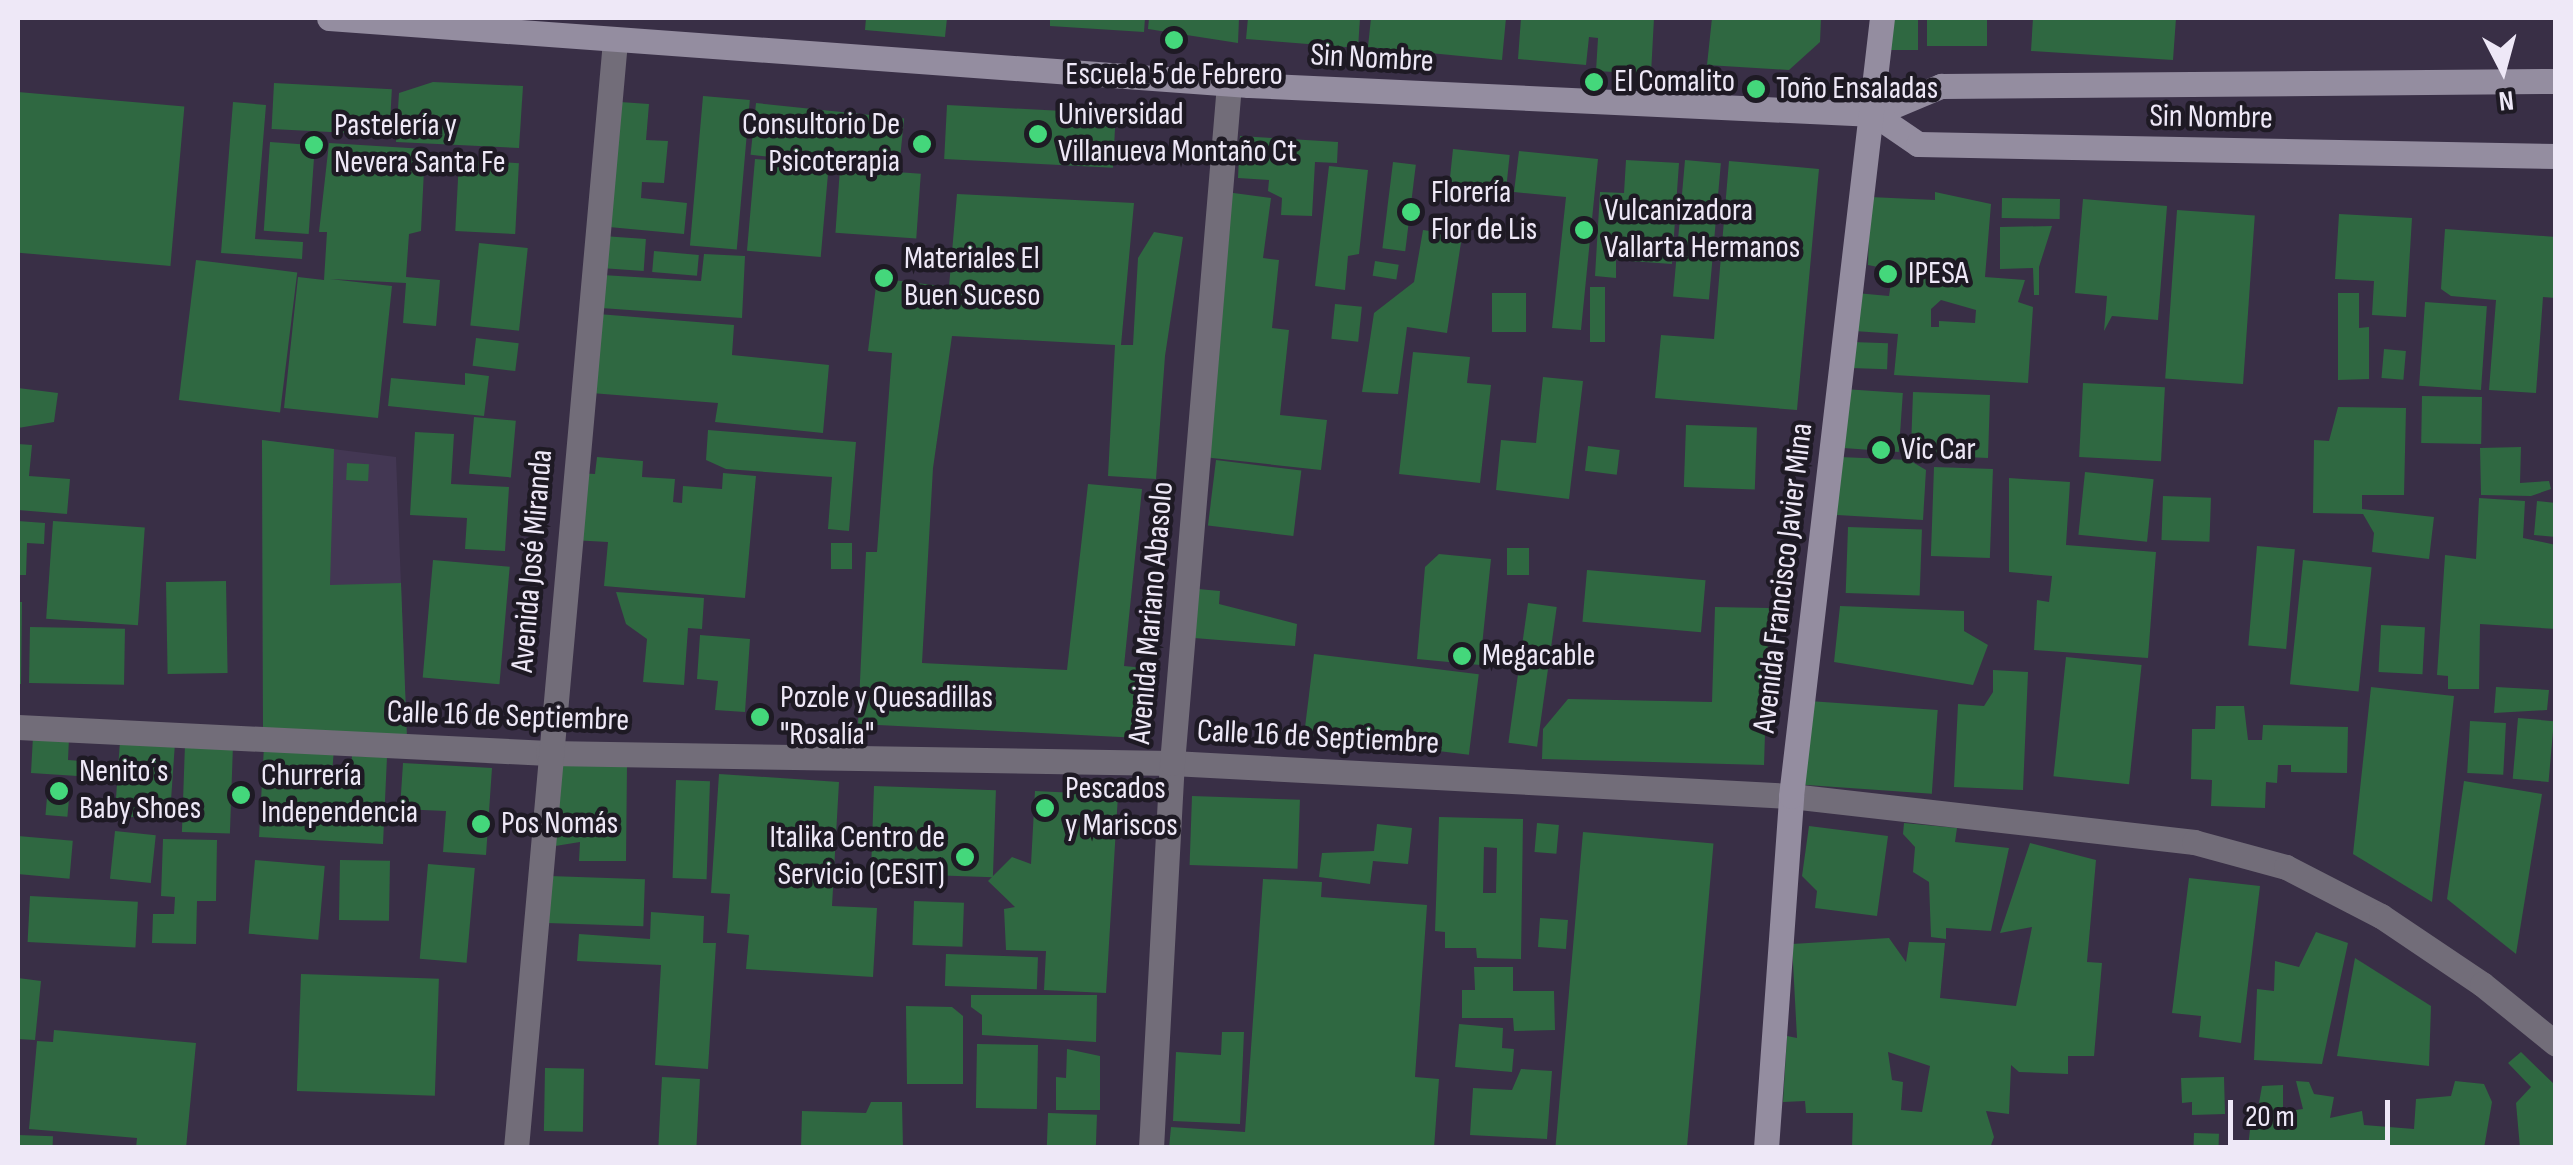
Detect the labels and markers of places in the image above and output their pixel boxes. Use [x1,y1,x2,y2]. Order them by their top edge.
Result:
marker: Escuela 5 de Febrero [1163,29,1185,51]
place label: Escuela 5 de Febrero [1065,56,1283,94]
place label: El Comalito [1614,63,1735,101]
place label: Toño Ensaladas [1776,70,1938,108]
marker: El Comalito [1583,71,1605,93]
marker: Toño Ensaladas [1745,78,1767,100]
place label: Universidad Villanueva Montaño Ct [1058,97,1297,172]
place label: Consultorio De Psicoterapia [742,107,900,182]
place label: Pastelería y Nevera Santa Fe [334,108,506,183]
marker: Universidad Villanueva Montaño Ct [1027,123,1049,145]
marker: Consultorio De Psicoterapia [909,131,935,157]
marker: Pastelería y Nevera Santa Fe [303,134,325,156]
place label: Florería Flor de Lis [1431,175,1537,250]
place label: Vulcanizadora Vallarta Hermanos [1604,193,1800,268]
marker: Florería Flor de Lis [1400,201,1422,223]
marker: Vulcanizadora Vallarta Hermanos [1573,219,1595,241]
place label: Materiales El Buen Suceso [904,241,1041,316]
place label: IPESA [1908,255,1969,293]
marker: IPESA [1877,263,1899,285]
marker: Materiales El Buen Suceso [873,267,895,289]
place label: Vic Car [1901,431,1976,469]
marker: Vic Car [1870,439,1892,461]
place label: Megacable [1482,637,1595,675]
marker: Megacable [1451,645,1473,667]
place label: Pozole y Quesadillas "Rosalía" [780,680,993,755]
marker: Pozole y Quesadillas "Rosalía" [749,706,771,728]
place label: Nenito´s Baby Shoes [79,754,201,829]
place label: Churrería Independencia [261,758,418,833]
place label: Pescados y Mariscos [1065,771,1178,846]
marker: Nenito´s Baby Shoes [48,780,70,802]
marker: Churrería Independencia [230,784,252,806]
marker: Pescados y Mariscos [1034,797,1056,819]
place label: Pos Nomás [501,805,618,843]
marker: Pos Nomás [470,813,492,835]
place label: Italika Centro de Servicio (CESIT) [769,820,945,895]
marker: Italika Centro de Servicio (CESIT) [954,846,976,868]

